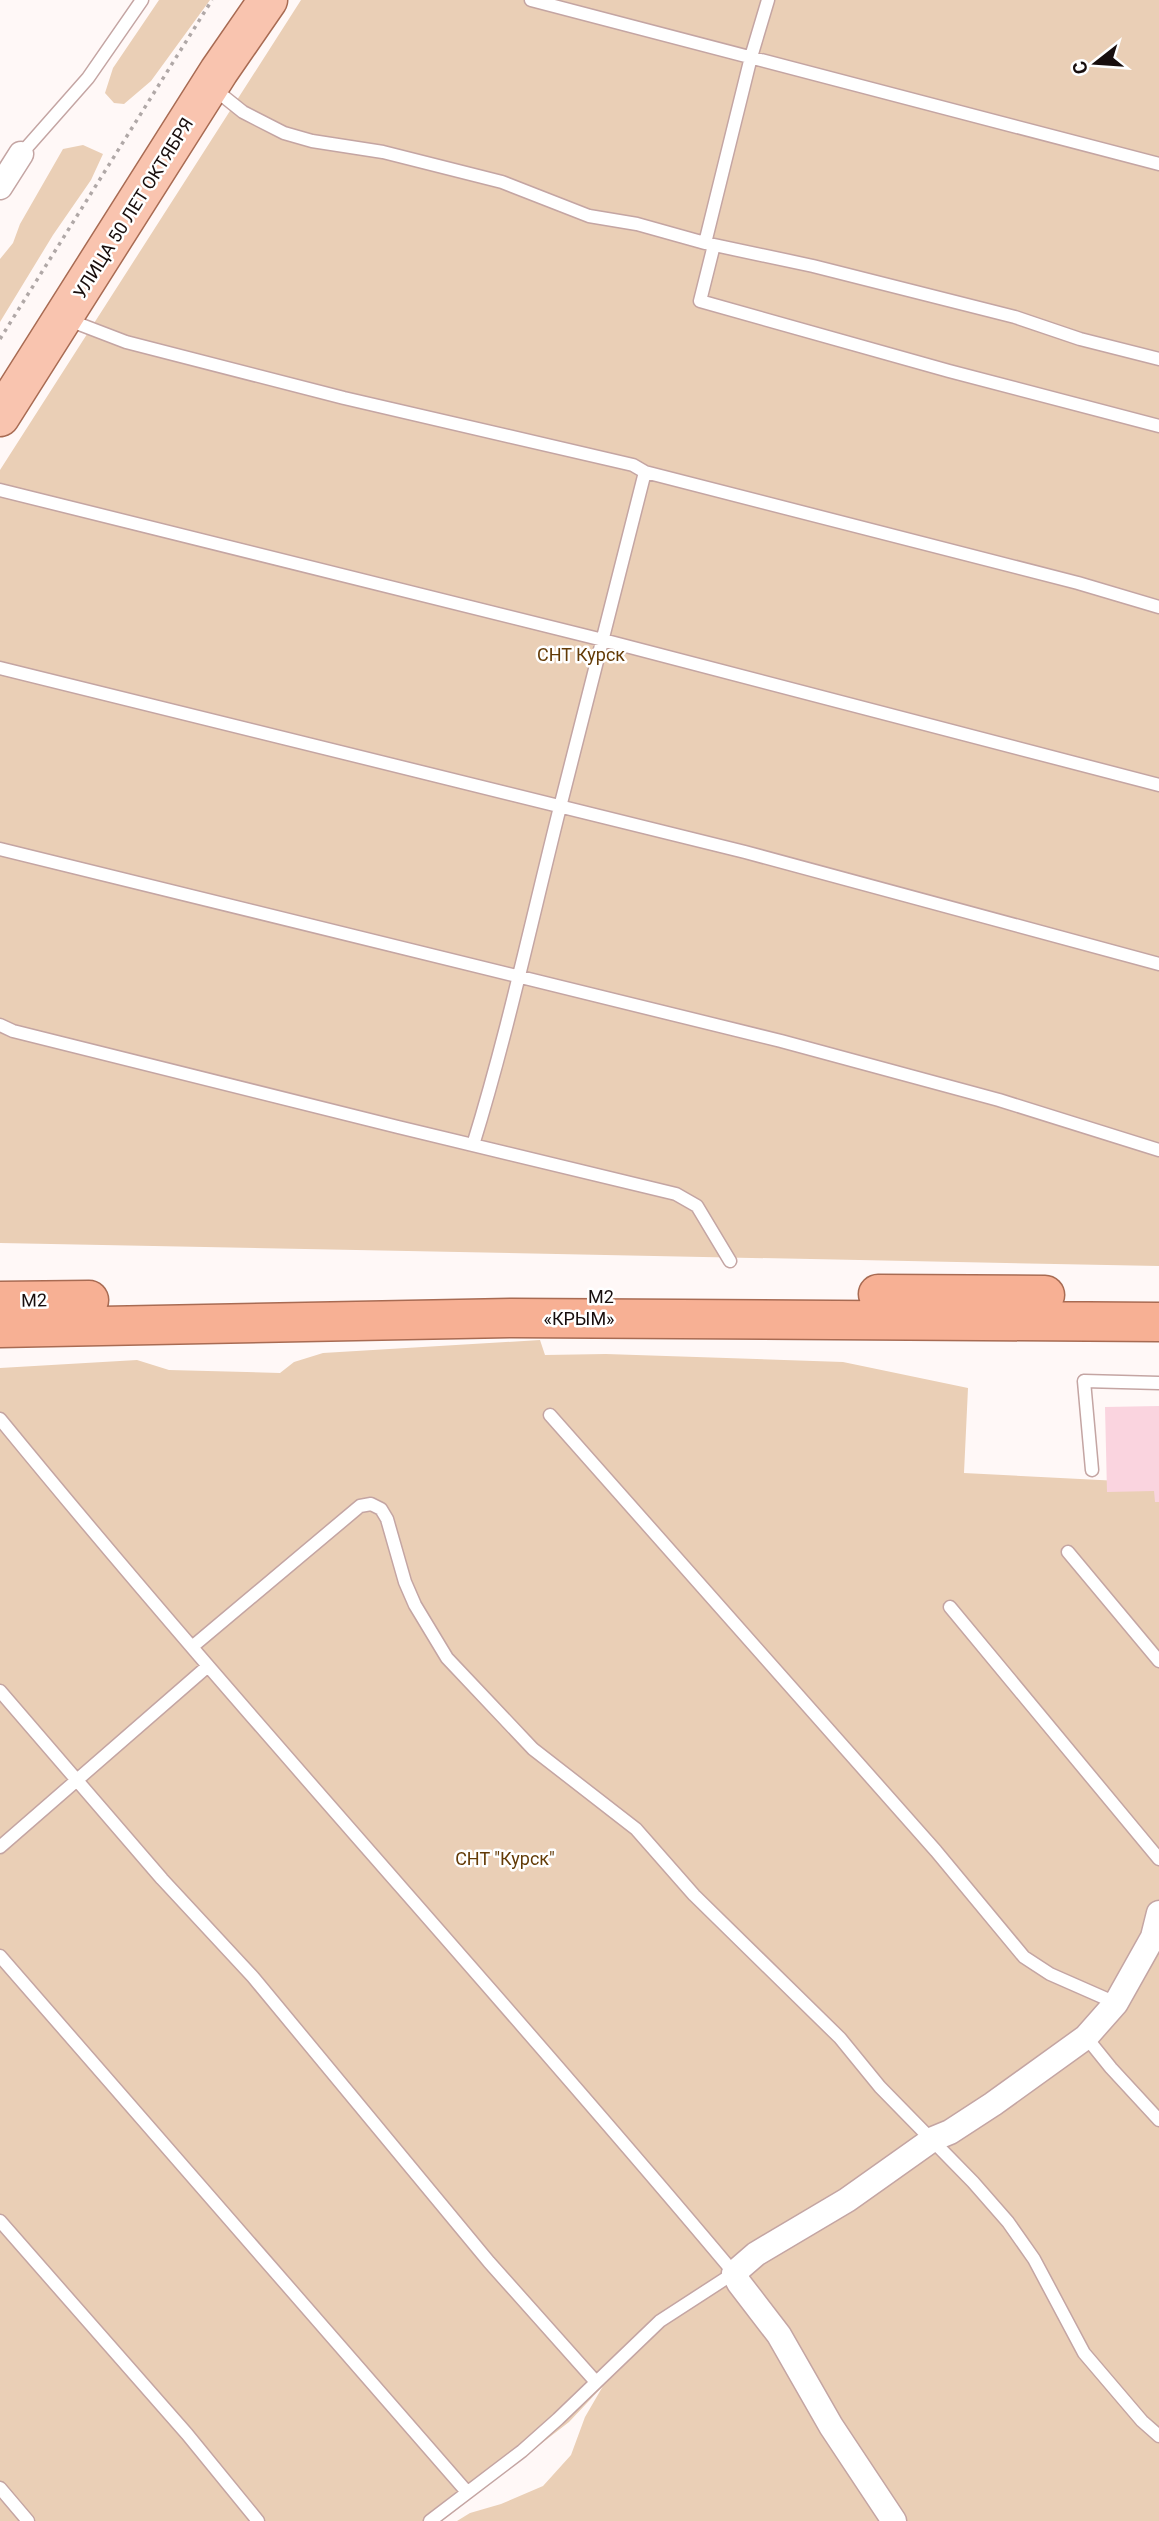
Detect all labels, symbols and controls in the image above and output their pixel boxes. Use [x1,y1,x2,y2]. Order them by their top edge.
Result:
north arrow [1061,28,1131,98]
text: С [1067,59,1093,77]
street label: УЛИЦА 50 ЛЕТ ОКТЯБРЯ [69,114,197,302]
park label: СНТ Курск [537,644,625,665]
street label: М2 [588,1286,614,1307]
street label: М2 [21,1289,47,1311]
street label: «КРЫМ» [543,1308,615,1329]
park label: СНТ "Курск" [455,1848,555,1869]

